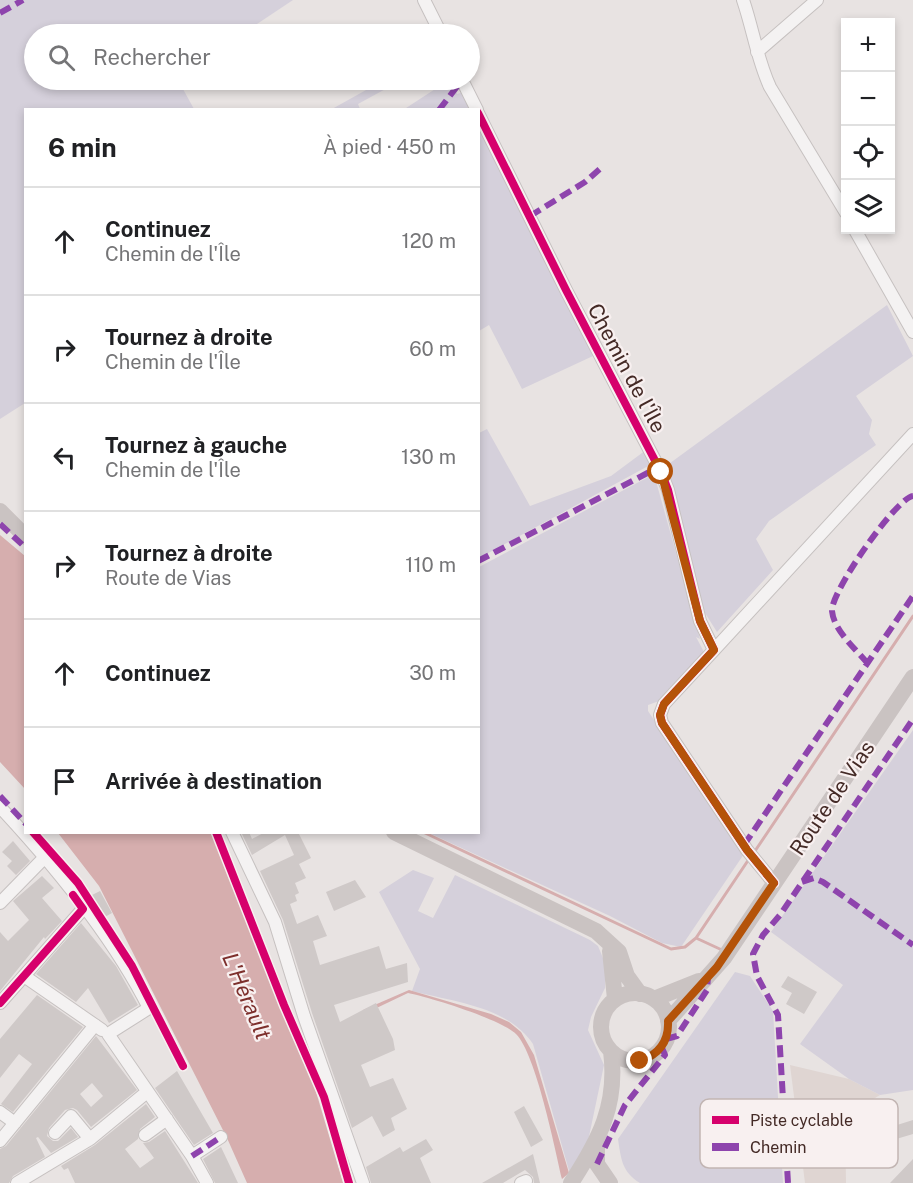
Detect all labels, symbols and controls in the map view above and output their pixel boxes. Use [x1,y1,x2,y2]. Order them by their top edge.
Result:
map controls [841,18,895,234]
button: + [841,18,895,72]
search box [24,24,480,90]
icon: search [45,41,78,74]
text: Rechercher [93,44,211,70]
button: − [841,72,895,126]
button: locate [841,126,895,180]
text: 6 min [48,132,117,163]
text: À pied · 450 m [323,135,456,159]
button: layers [841,180,895,234]
text: Continuez [105,216,211,242]
icon: ahead [48,225,81,258]
text: 120 m [402,229,456,253]
text: Chemin de l'Île [105,242,241,266]
street label: Chemin de l'Île [582,299,672,437]
text: Tournez à droite [105,324,273,350]
icon: right [48,333,81,366]
text: 60 m [409,337,456,361]
text: Chemin de l'Île [105,350,241,374]
text: Tournez à gauche [105,432,287,458]
icon: left [48,441,81,474]
text: 130 m [401,445,456,469]
text: Chemin de l'Île [105,458,241,482]
route start [647,458,673,484]
text: Tournez à droite [105,540,273,566]
icon: right [48,549,81,582]
text: 110 m [405,553,456,577]
text: Route de Vias [105,566,231,590]
icon: ahead [48,657,81,690]
text: Continuez [105,660,211,686]
text: 30 m [409,661,456,685]
street label: Route de Vias [785,736,879,860]
icon: arrive [48,765,81,798]
text: Arrivée à destination [105,768,322,794]
water label: L'Hérault [217,949,277,1044]
route end [626,1047,652,1073]
legend [700,1099,898,1168]
text: Piste cyclable [750,1111,853,1130]
text: Chemin [750,1138,806,1157]

